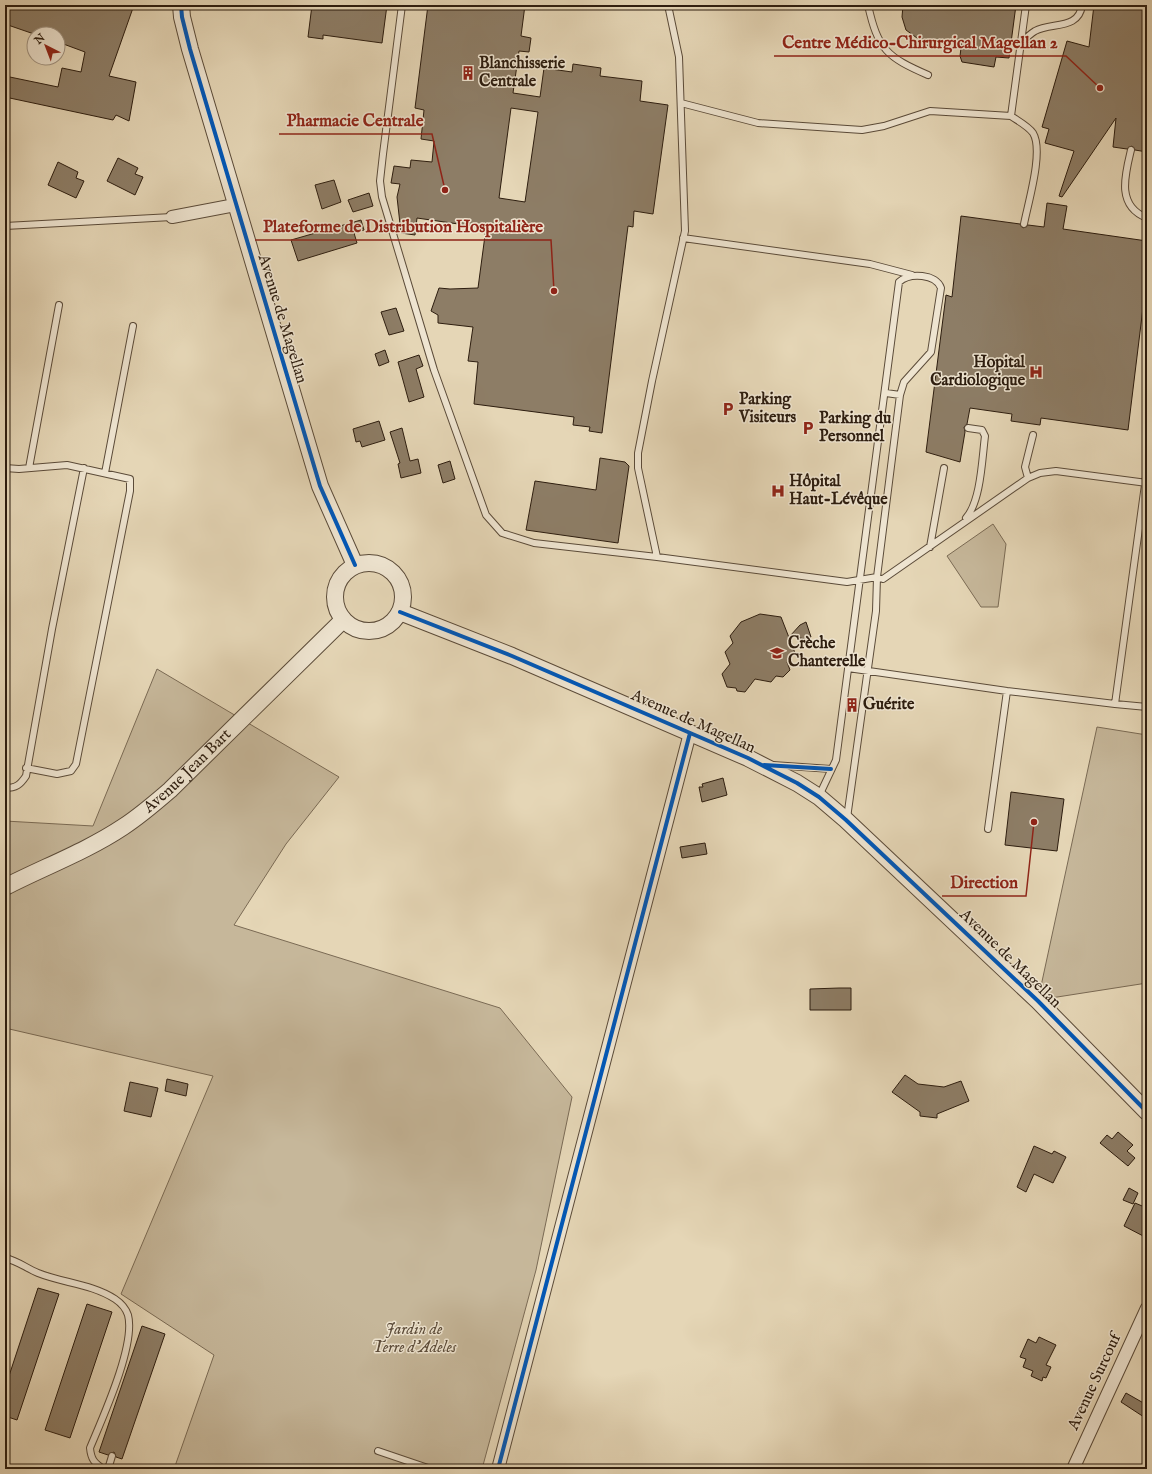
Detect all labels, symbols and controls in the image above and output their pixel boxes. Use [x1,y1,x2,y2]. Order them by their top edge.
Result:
north arrow [26,26,66,66]
callout: Centre Médico-Chirurgical Magellan 2 [774,27,1066,56]
text: N [31,31,49,48]
text: Centre Médico-Chirurgical Magellan 2 [782,33,1058,54]
place label: Blanchisserie Centrale [479,54,566,92]
building icon: Blanchisserie Centrale [460,65,476,81]
callout: Pharmacie Centrale [279,105,432,134]
text: Pharmacie Centrale [287,111,424,132]
callout: Plateforme de Distribution Hospitalière [255,211,551,240]
text: Plateforme de Distribution Hospitalière [263,217,543,238]
street label: Avenue de Magellan [253,251,311,386]
place label: Hopital Cardiologique [930,353,1026,391]
hospital icon: Hopital Cardiologique [1028,364,1044,380]
place label: Parking Visiteurs [738,390,797,428]
parking icon: Parking Visiteurs [720,401,736,417]
place label: Parking du Personnel [819,409,892,447]
parking icon: Parking du Personnel [800,420,816,436]
place label: Hôpital Haut-Lévêque [789,472,888,510]
hospital icon: Hôpital Haut-Lévêque [770,483,786,499]
place label: Crèche Chanterelle [788,634,866,672]
school or university icon: Crèche Chanterelle [769,645,785,661]
street label: Avenue de Magellan [627,685,759,759]
place label: Guérite [863,695,915,715]
building icon: Guérite [844,697,860,713]
street label: Avenue Jean Bart [139,725,236,819]
callout: Direction [942,867,1026,896]
text: Direction [950,873,1018,894]
street label: Avenue de Magellan [954,905,1065,1013]
park label: Jardin de Terre d'Adeles [372,1320,457,1358]
street label: Avenue Surcouf [1063,1328,1127,1434]

